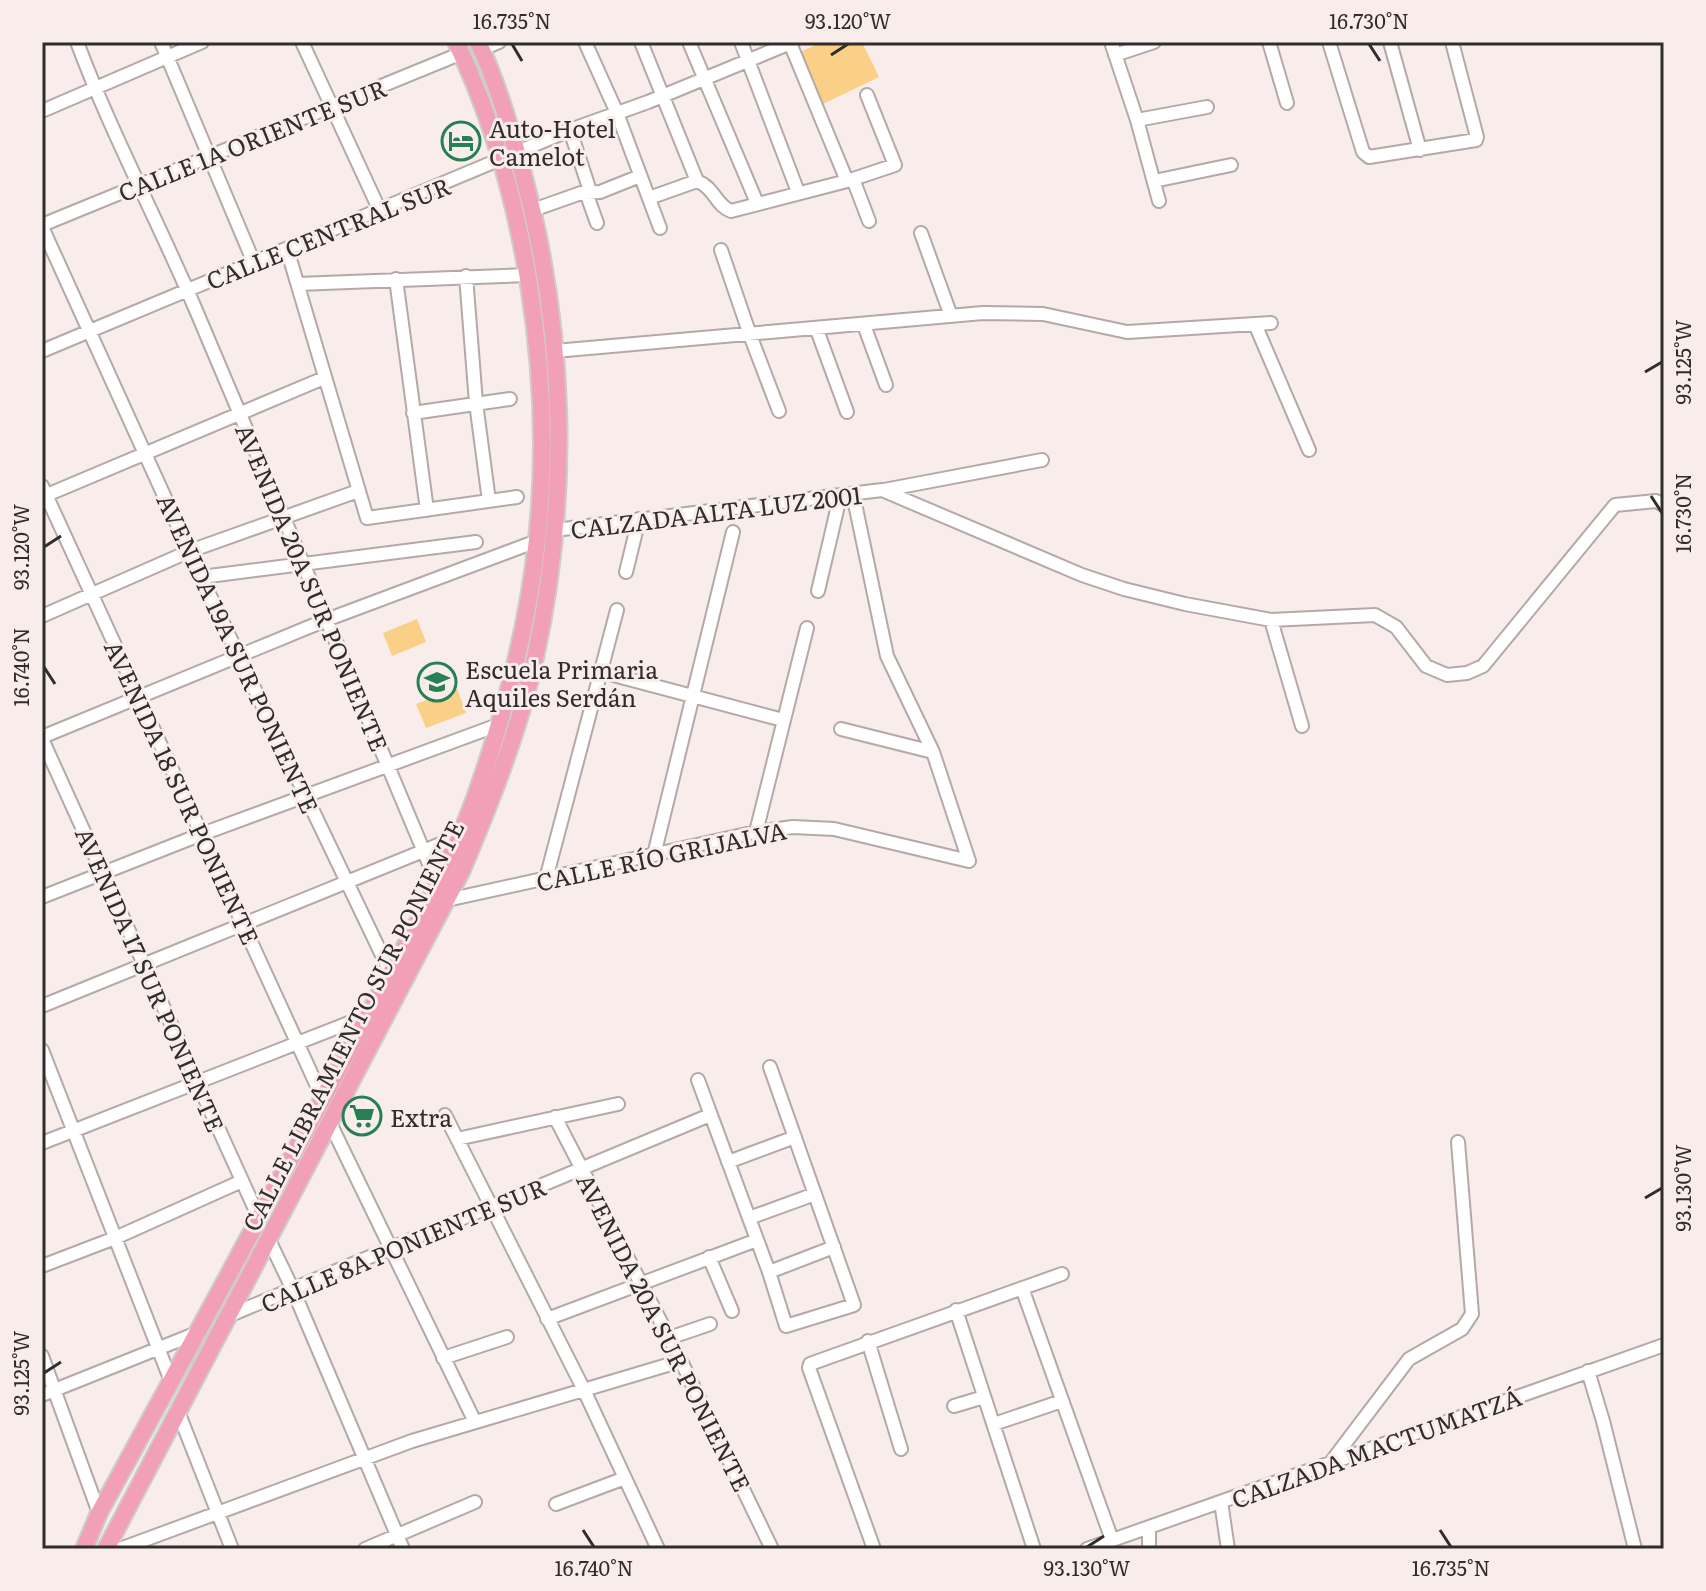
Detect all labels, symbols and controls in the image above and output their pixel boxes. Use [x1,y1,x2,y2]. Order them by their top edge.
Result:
text: 16.735°N [473,5,551,35]
text: 93.120°W [805,5,891,35]
text: 16.730°N [1329,5,1409,35]
street label: CALLE 1A ORIENTE SUR [113,69,391,209]
place label: Auto-Hotel Camelot [489,110,616,173]
hotel icon: Auto-Hotel Camelot [440,120,482,162]
street label: CALLE CENTRAL SUR [201,167,455,297]
text: 93.125°W [1667,319,1697,404]
street label: AVENIDA 20A SUR PONIENTE [228,418,398,756]
text: 16.730°N [1667,473,1697,553]
street label: CALZADA ALTA LUZ 2001 [568,476,864,546]
street label: AVENIDA 19A SUR PONIENTE [149,487,329,819]
text: 93.120°W [5,504,35,590]
text: 16.740°N [5,628,35,706]
street label: AVENIDA 18 SUR PONIENTE [97,634,269,950]
place label: Escuela Primaria Aquiles Serdán [465,651,658,714]
school or university icon: Escuela Primaria Aquiles Serdán [416,661,458,703]
street label: CALLE RÍO GRIJALVA [533,811,790,899]
street label: CALLE LIBRAMIENTO SUR PONIENTE [233,813,471,1237]
street label: AVENIDA 17 SUR PONIENTE [68,821,234,1137]
supermarket icon: Extra [341,1095,383,1137]
place label: Extra [390,1099,452,1134]
text: 93.130°W [1667,1144,1697,1231]
street label: AVENIDA 20A SUR PONIENTE [569,1167,761,1497]
street label: CALLE 8A PONIENTE SUR [255,1168,551,1320]
text: 93.125°W [5,1330,35,1415]
street label: CALZADA MACTUMATZÁ [1226,1378,1526,1516]
text: 16.740°N [555,1552,633,1582]
text: 93.130°W [1044,1552,1131,1582]
text: 16.735°N [1412,1552,1490,1582]

